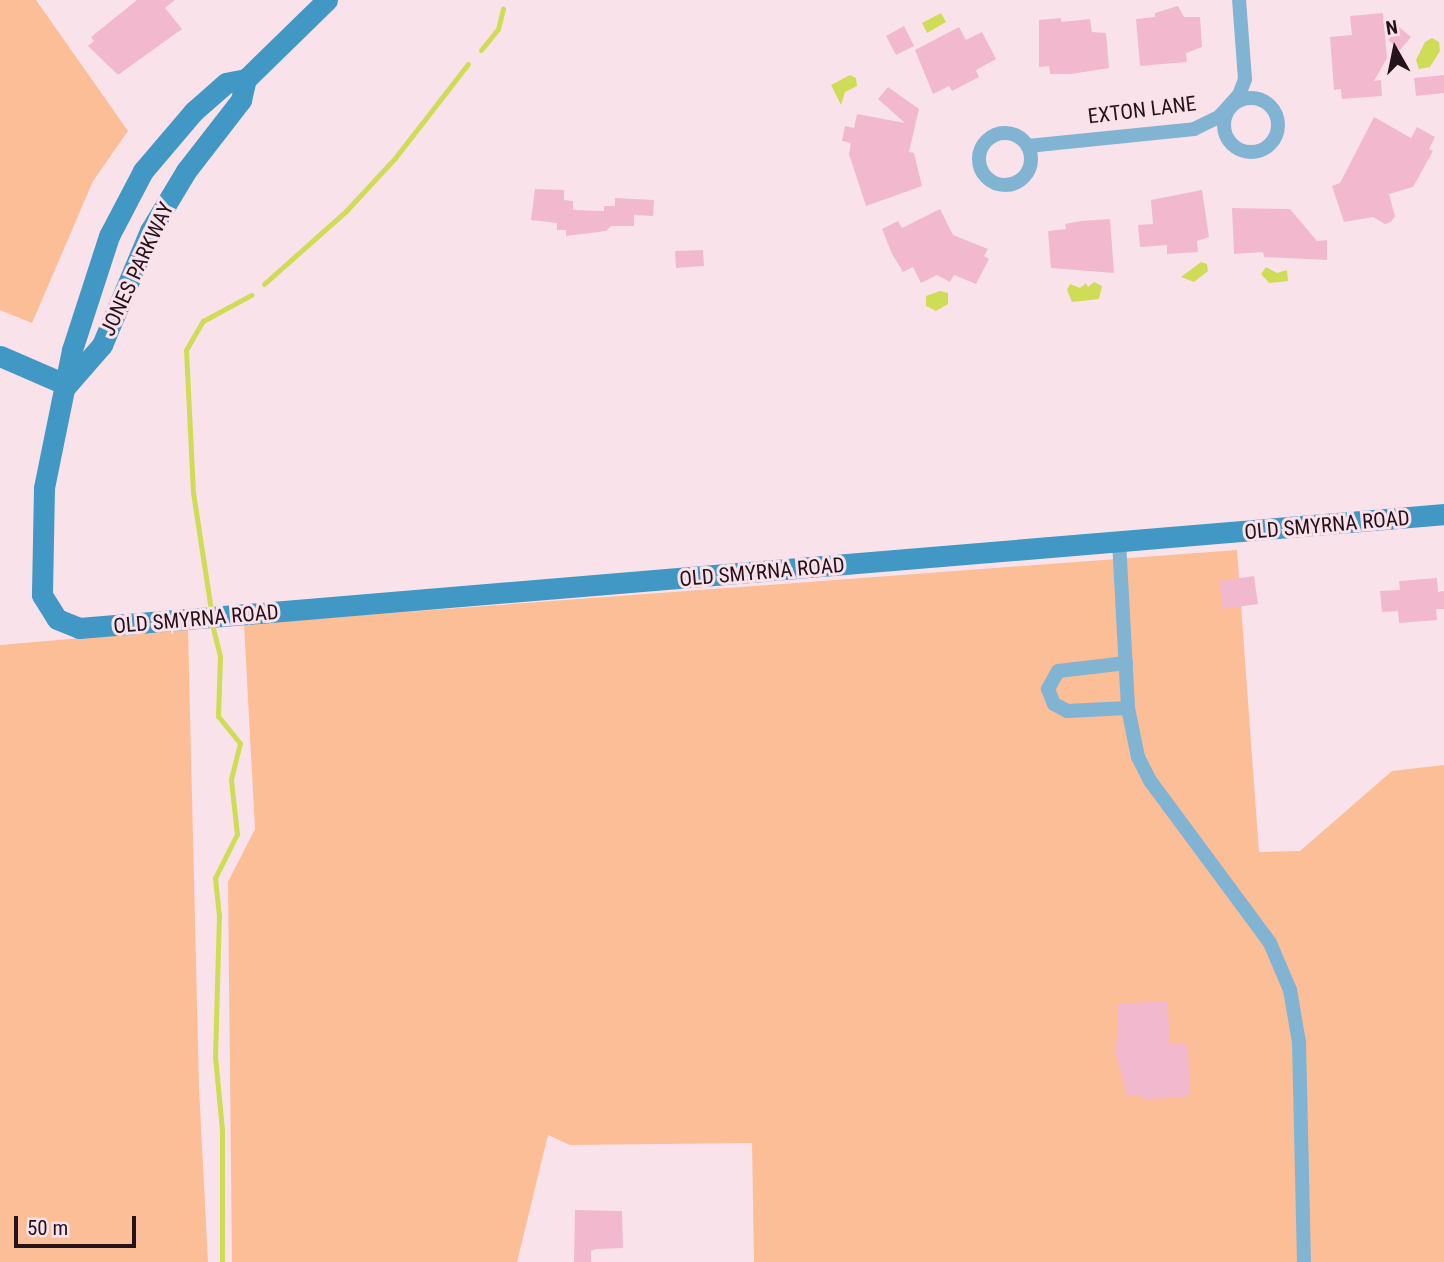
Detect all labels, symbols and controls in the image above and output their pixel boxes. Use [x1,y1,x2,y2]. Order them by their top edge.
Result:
north arrow [1360,14,1430,84]
text: N [1384,15,1399,40]
street label: EXTON LANE [1086,91,1198,129]
street label: JONES PARKWAY [95,198,179,340]
street label: OLD SMYRNA ROAD [1243,505,1411,545]
street label: OLD SMYRNA ROAD [678,552,846,592]
street label: OLD SMYRNA ROAD [112,599,280,639]
scale bar [18,1202,140,1246]
text: 50 m [27,1216,68,1240]

